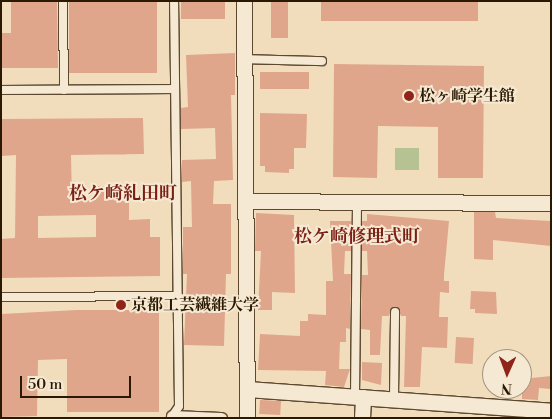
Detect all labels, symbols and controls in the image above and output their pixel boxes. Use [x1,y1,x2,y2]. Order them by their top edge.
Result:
place label: 松ヶ崎学生館 [419,86,515,106]
marker: 松ヶ崎学生館 [403,90,415,102]
district label: 松ケ崎糺田町 [69,183,177,205]
district label: 松ケ崎修理式町 [294,226,420,248]
place label: 京都工芸繊維大学 [131,295,259,315]
marker: 京都工芸繊維大学 [115,299,127,311]
north arrow [482,349,532,399]
scale bar [22,366,134,398]
text: 50 m [28,375,62,394]
text: N [501,379,512,397]

